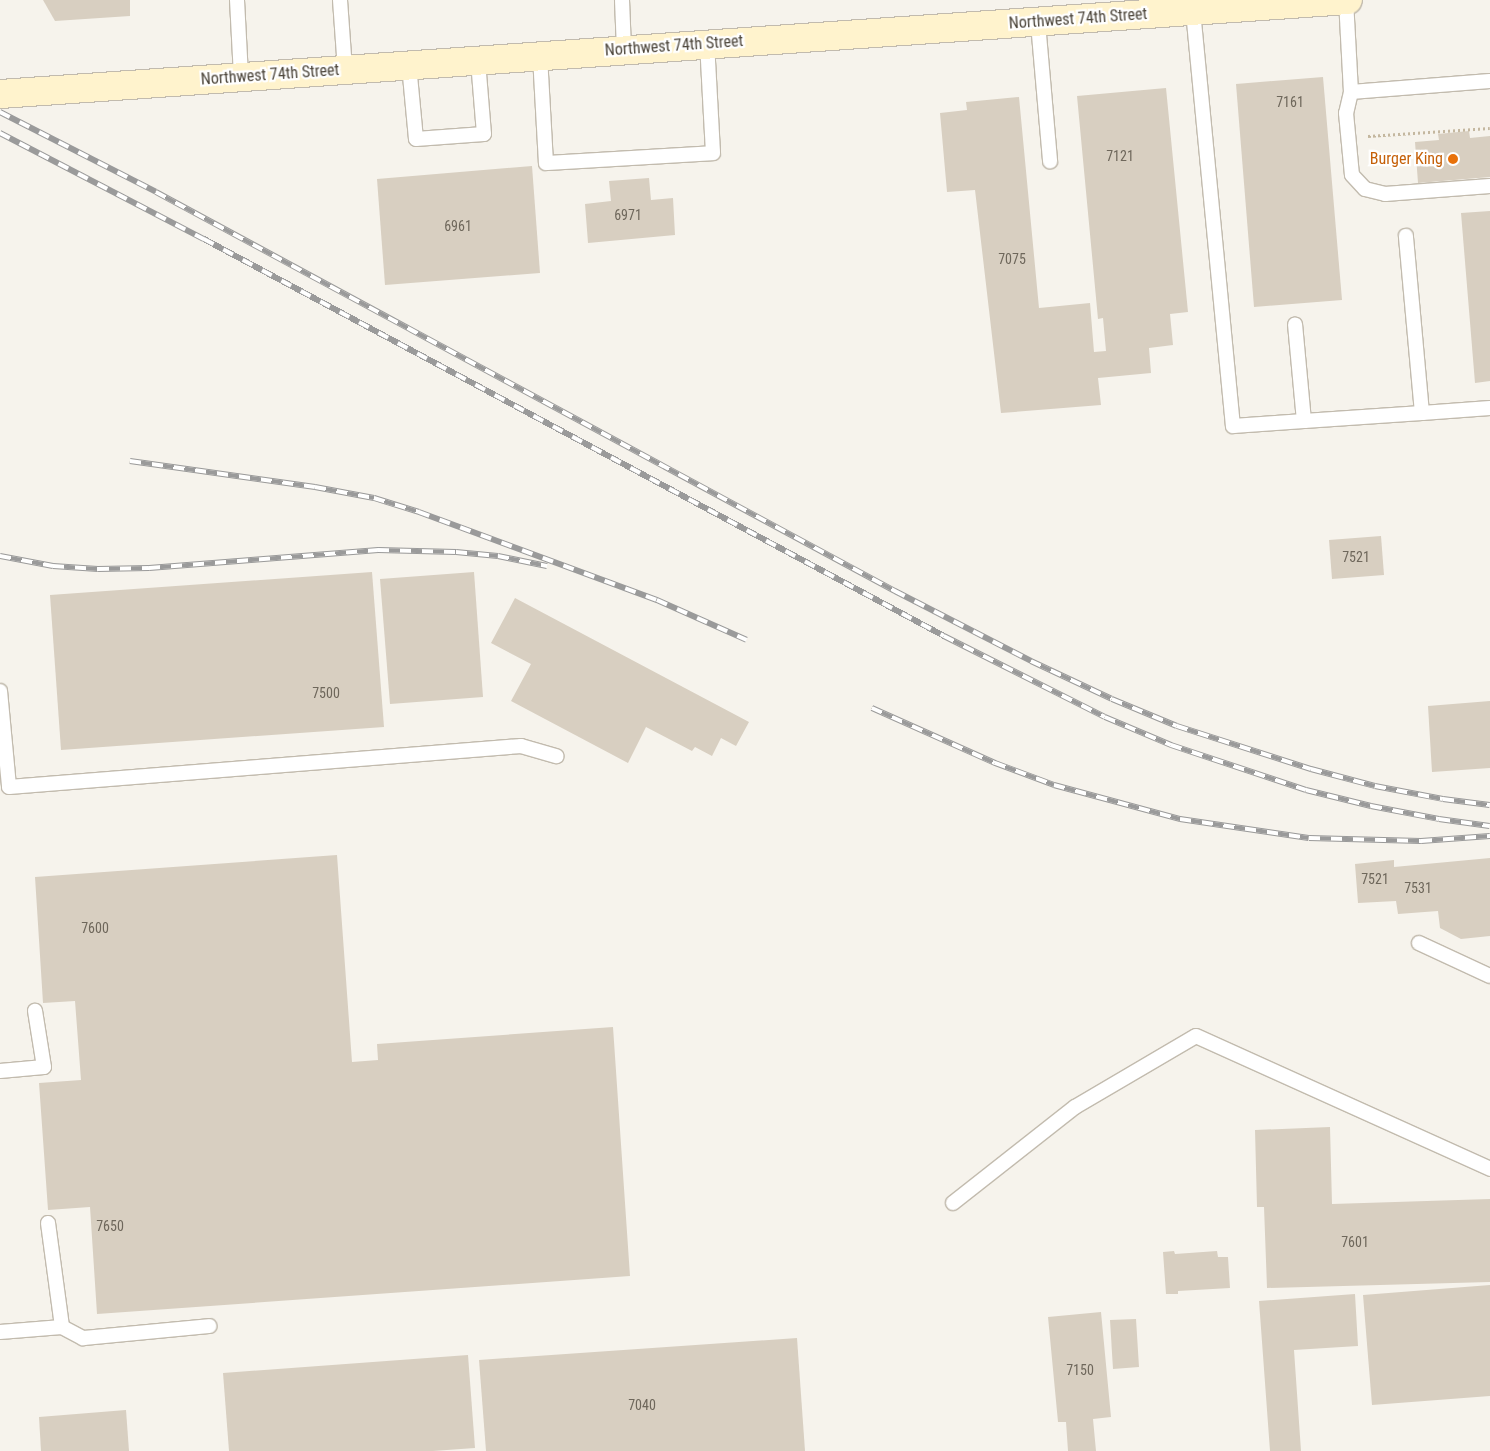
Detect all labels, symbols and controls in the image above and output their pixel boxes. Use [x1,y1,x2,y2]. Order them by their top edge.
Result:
street label: Northwest 74th Street [1008,5,1148,33]
street label: Northwest 74th Street [604,32,744,60]
street label: Northwest 74th Street [200,61,340,89]
house number: 7161 [1276,94,1304,110]
house number: 7121 [1106,148,1134,164]
place label: Burger King [1370,149,1443,169]
marker: Burger King [1447,153,1459,165]
house number: 6971 [614,207,642,223]
house number: 6961 [444,218,472,234]
house number: 7075 [998,251,1026,267]
house number: 7521 [1342,549,1370,565]
house number: 7500 [312,685,340,701]
house number: 7521 [1361,871,1389,887]
house number: 7531 [1404,880,1432,896]
house number: 7600 [81,920,109,936]
house number: 7650 [96,1218,124,1234]
house number: 7601 [1341,1234,1369,1250]
house number: 7150 [1066,1362,1094,1378]
house number: 7040 [628,1397,656,1413]

